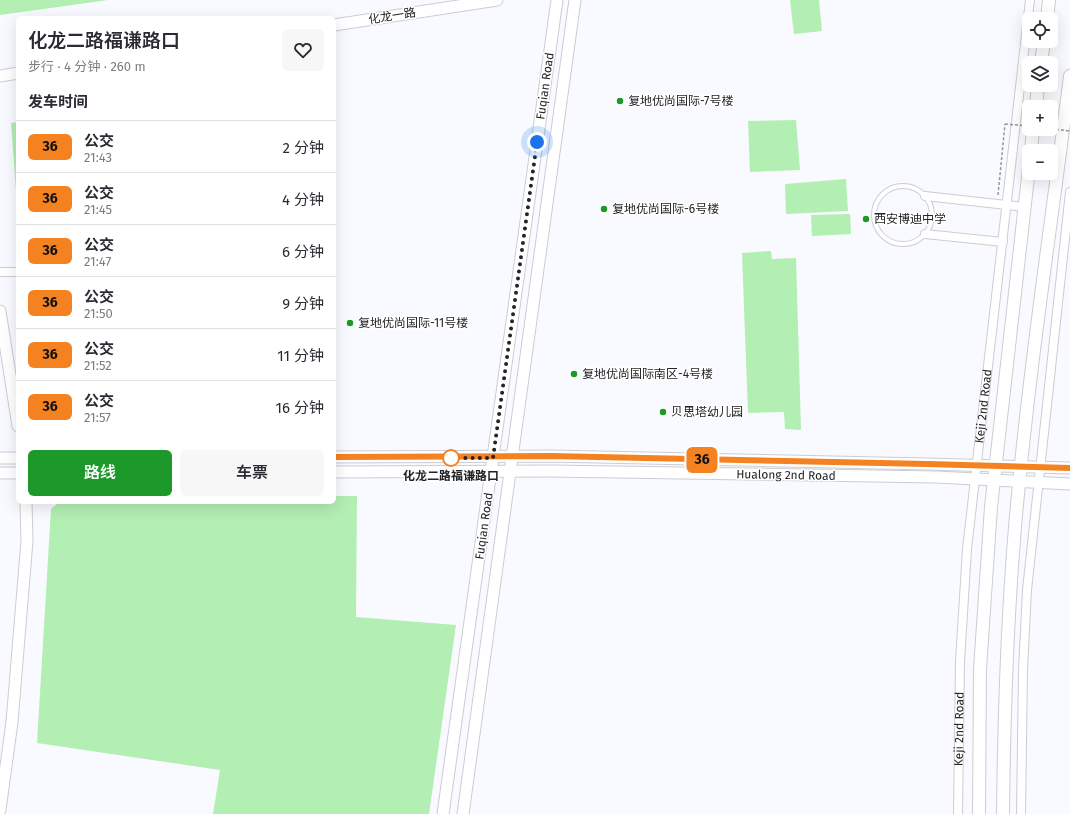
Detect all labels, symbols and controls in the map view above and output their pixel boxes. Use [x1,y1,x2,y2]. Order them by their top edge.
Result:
street label: 化龙一路 [367,5,417,27]
map controls [1022,12,1058,180]
button: locate [1022,12,1058,48]
text: 化龙二路福谦路口 [28,29,180,52]
button: heart [282,29,324,71]
street label: Fuqian Road [533,52,557,120]
button: layers [1022,56,1058,92]
text: 步行 · 4 分钟 · 260 m [28,59,146,74]
text: 发车时间 [28,93,88,111]
place label: 复地优尚国际-7号楼 [628,94,733,108]
marker: 复地优尚国际-7号楼 [615,96,625,106]
button: + [1022,100,1058,136]
text: 公交 [84,132,114,150]
your location [527,132,547,152]
text: 36 [42,138,58,155]
text: 2 分钟 [283,139,324,157]
button: − [1022,144,1058,180]
text: 21:43 [84,150,112,165]
text: 公交 [84,184,114,202]
text: 36 [42,190,58,207]
text: 4 分钟 [282,191,324,209]
text: 21:45 [84,202,112,217]
place label: 复地优尚国际-6号楼 [612,202,719,216]
marker: 复地优尚国际-6号楼 [599,204,609,214]
place label: 西安博迪中学 [874,212,946,226]
marker: 西安博迪中学 [861,214,871,224]
text: 公交 [84,236,114,254]
text: 36 [42,242,58,259]
text: 6 分钟 [282,243,324,261]
text: 21:47 [84,254,111,269]
text: 公交 [84,288,114,306]
text: 36 [42,294,58,311]
text: 9 分钟 [282,295,324,313]
text: 21:50 [84,306,113,321]
place label: 复地优尚国际-11号楼 [358,316,468,330]
marker: 复地优尚国际-11号楼 [345,318,355,328]
text: 公交 [84,340,114,358]
text: 36 [42,346,58,363]
text: 11 分钟 [277,347,324,365]
text: 21:52 [84,358,112,373]
place label: 复地优尚国际南区-4号楼 [582,367,713,381]
street label: Keji 2nd Road [972,368,995,444]
marker: 复地优尚国际南区-4号楼 [569,369,579,379]
text: 公交 [84,392,114,410]
text: 36 [42,398,58,415]
text: 16 分钟 [276,399,324,417]
place label: 贝思塔幼儿园 [671,405,743,419]
marker: 贝思塔幼儿园 [658,407,668,417]
text: 21:57 [84,410,111,425]
line badge: 36 [684,447,720,473]
marker: 化龙二路福谦路口 [442,449,460,467]
button: 路线 [28,450,172,496]
button: 车票 [180,450,324,496]
text: 36 [694,451,710,468]
street label: Hualong 2nd Road [736,467,836,483]
place label: 化龙二路福谦路口 [403,469,499,483]
street label: Fuqian Road [472,492,496,560]
street label: Keji 2nd Road [952,692,967,766]

